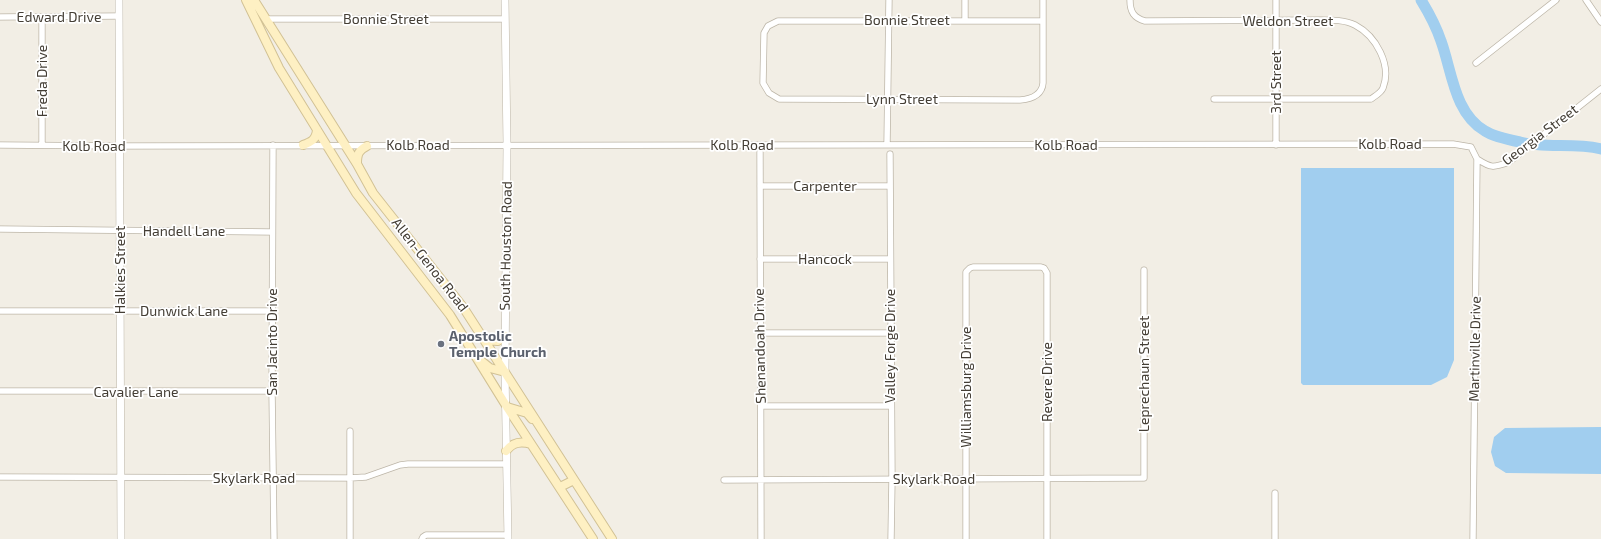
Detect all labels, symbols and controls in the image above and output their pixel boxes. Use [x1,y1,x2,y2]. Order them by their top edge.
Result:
street label: Edward Drive [17,9,101,25]
street label: Bonnie Street [343,11,429,27]
street label: Bonnie Street [864,12,950,28]
street label: Weldon Street [1243,13,1333,29]
street label: Freda Drive [34,45,50,117]
street label: 3rd Street [1268,50,1284,114]
street label: Lynn Street [866,91,938,107]
street label: Georgia Street [1499,101,1581,169]
street label: Kolb Road [1358,136,1422,152]
street label: Kolb Road [386,137,450,153]
street label: Kolb Road [710,137,774,153]
street label: Kolb Road [1034,137,1098,153]
street label: Kolb Road [62,138,126,154]
street label: Carpenter [793,178,857,194]
street label: South Houston Road [496,181,516,311]
street label: Allen-Genoa Road [388,215,472,315]
street label: Handell Lane [143,223,225,239]
street label: Halkies Street [112,226,128,314]
street label: Hancock [798,251,852,267]
street label: San Jacinto Drive [264,288,280,396]
street label: Shenandoah Drive [751,288,769,404]
street label: Valley Forge Drive [882,289,898,403]
street label: Martinville Drive [1466,296,1484,402]
street label: Dunwick Lane [140,303,228,319]
street label: Leprechaun Street [1136,316,1152,432]
street label: Williamsburg Drive [958,326,974,448]
place label: Apostolic Temple Church [449,328,547,360]
marker: Apostolic Temple Church [436,339,446,349]
street label: Revere Drive [1039,342,1055,422]
street label: Cavalier Lane [93,384,179,400]
street label: Skylark Road [213,470,295,486]
street label: Skylark Road [893,471,975,487]

